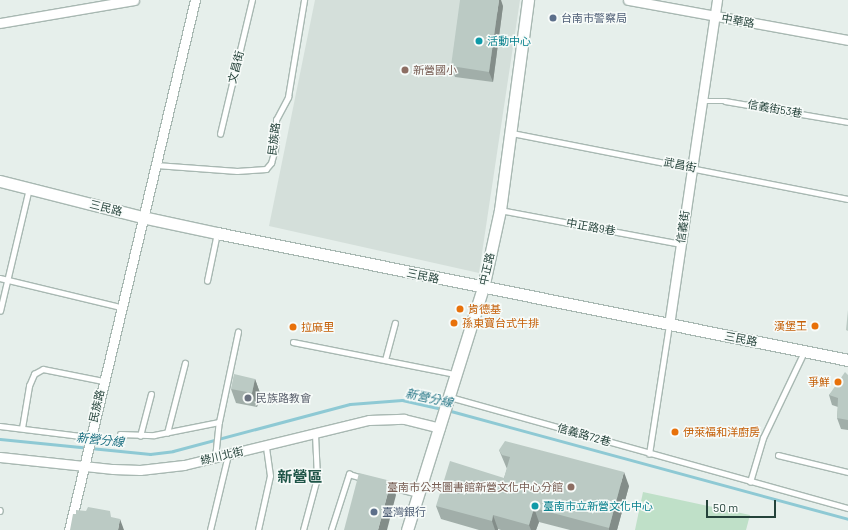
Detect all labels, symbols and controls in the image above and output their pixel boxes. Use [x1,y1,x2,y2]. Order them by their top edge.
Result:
place label: 台南市警察局 [561,11,627,25]
street label: 中華路 [721,12,755,30]
marker: 台南市警察局 [548,13,558,23]
place label: 活動中心 [487,34,531,48]
marker: 活動中心 [474,36,484,46]
street label: 文昌街 [226,49,246,85]
place label: 新營國小 [413,63,457,77]
marker: 新營國小 [400,65,410,75]
street label: 信義街53巷 [747,98,803,120]
street label: 民族路 [265,122,283,156]
street label: 武昌街 [663,155,697,175]
street label: 三民路 [88,198,124,218]
street label: 信義街 [674,210,692,244]
street label: 中正路9巷 [565,216,617,238]
street label: 中正路 [477,251,497,287]
street label: 三民路 [405,266,441,286]
place label: 肯德基 [468,302,501,316]
marker: 肯德基 [455,304,465,314]
place label: 孫東寶台式牛排 [462,316,539,330]
marker: 孫東寶台式牛排 [449,318,459,328]
place label: 漢堡王 [774,319,807,333]
place label: 拉麻里 [301,320,334,334]
marker: 漢堡王 [810,321,820,331]
marker: 拉麻里 [288,322,298,332]
street label: 三民路 [724,329,758,349]
place label: 爭鮮 [808,375,830,389]
marker: 爭鮮 [833,377,843,387]
water label: 新營分線 [404,386,454,410]
street label: 民族路 [87,388,107,424]
place label: 民族路教會 [256,391,311,405]
marker: 民族路教會 [243,393,253,403]
street label: 信義路72巷 [556,421,612,449]
place label: 伊萊福和洋廚房 [683,425,760,439]
marker: 伊萊福和洋廚房 [670,427,680,437]
water label: 新營分線 [75,430,125,450]
street label: 綠川北街 [199,445,245,467]
district label: 新營區 [278,468,322,486]
place label: 臺南市公共圖書館新營文化中心分館 [387,480,563,494]
marker: 臺南市公共圖書館新營文化中心分館 [566,482,576,492]
scale bar [708,492,778,518]
place label: 臺南市立新營文化中心 [543,499,653,513]
text: 50 m [713,500,738,514]
marker: 臺南市立新營文化中心 [530,501,540,511]
place label: 臺灣銀行 [382,505,426,519]
marker: 臺灣銀行 [369,507,379,517]

